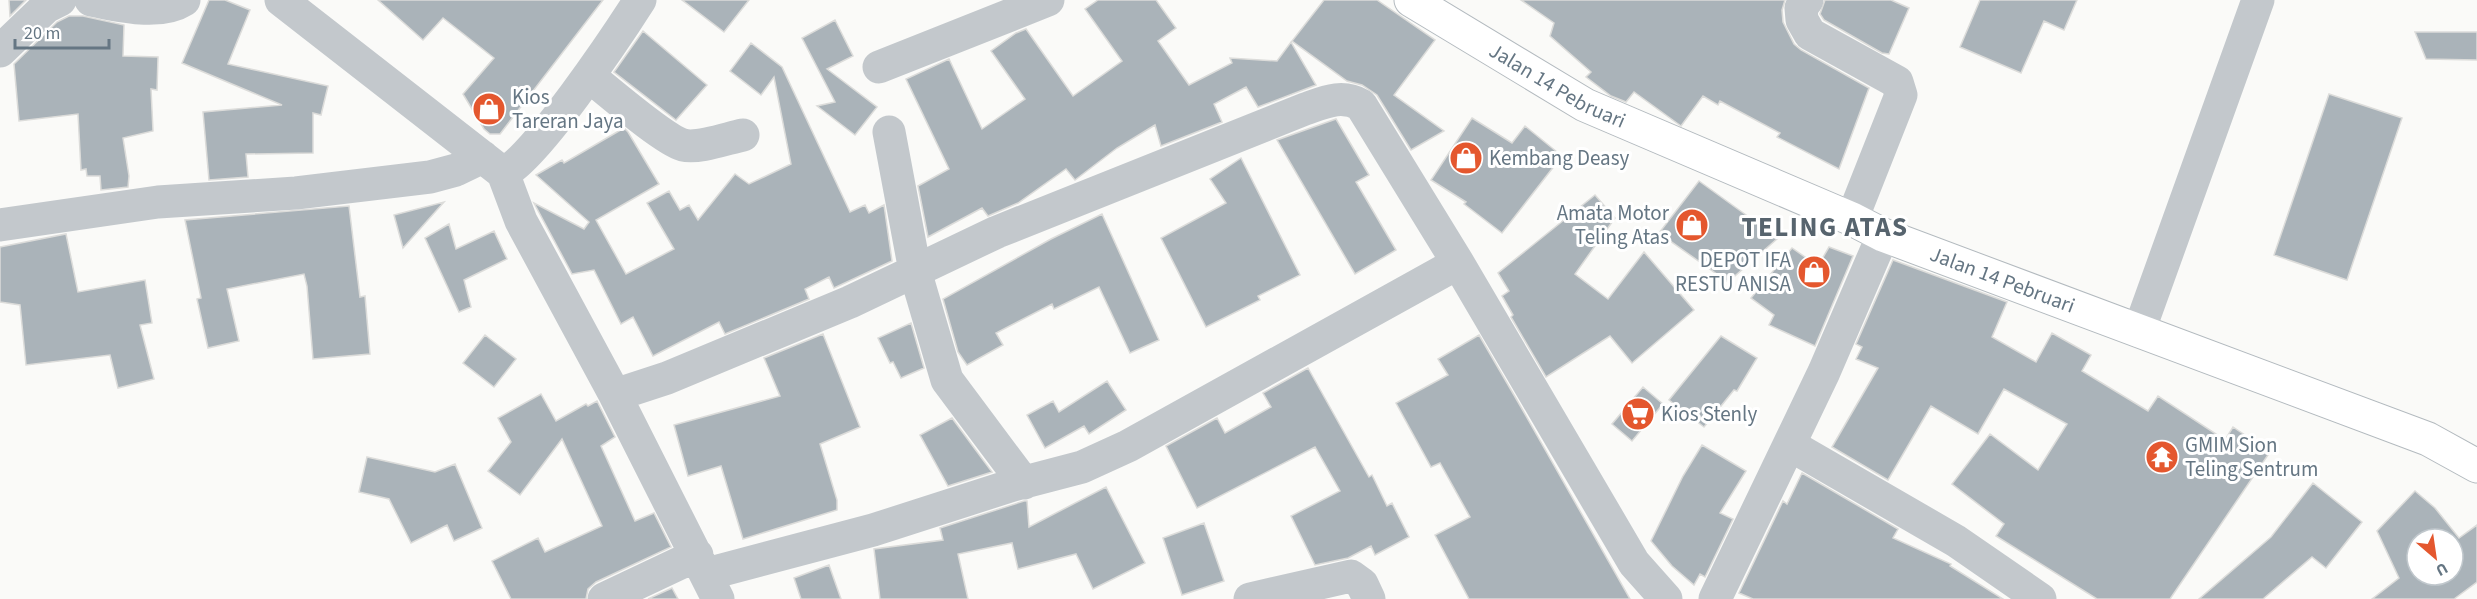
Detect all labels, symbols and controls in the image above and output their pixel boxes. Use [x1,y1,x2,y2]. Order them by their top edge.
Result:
scale bar [15,12,110,50]
text: 20 m [24,21,60,46]
street label: Jalan 14 Pebruari [1483,36,1631,136]
place label: Kios Tareran Jaya [512,82,623,136]
shop icon: Kios Tareran Jaya [471,91,507,127]
shop icon: Kembang Deasy [1448,140,1484,176]
place label: Kembang Deasy [1489,143,1629,173]
place label: Amata Motor Teling Atas [1557,198,1670,252]
shop icon: Amata Motor Teling Atas [1674,207,1710,243]
district label: TELING ATAS [1742,208,1908,247]
street label: Jalan 14 Pebruari [1926,239,2079,321]
place label: DEPOT IFA RESTU ANISA [1675,245,1792,299]
shop icon: DEPOT IFA RESTU ANISA [1796,254,1832,290]
supermarket icon: Kios Stenly [1620,396,1656,432]
place label: Kios Stenly [1661,399,1757,429]
place label: GMIM Sion Teling Sentrum [2185,430,2318,484]
temple icon: GMIM Sion Teling Sentrum [2144,439,2180,475]
north arrow [2405,527,2465,587]
text: U [2432,557,2452,581]

